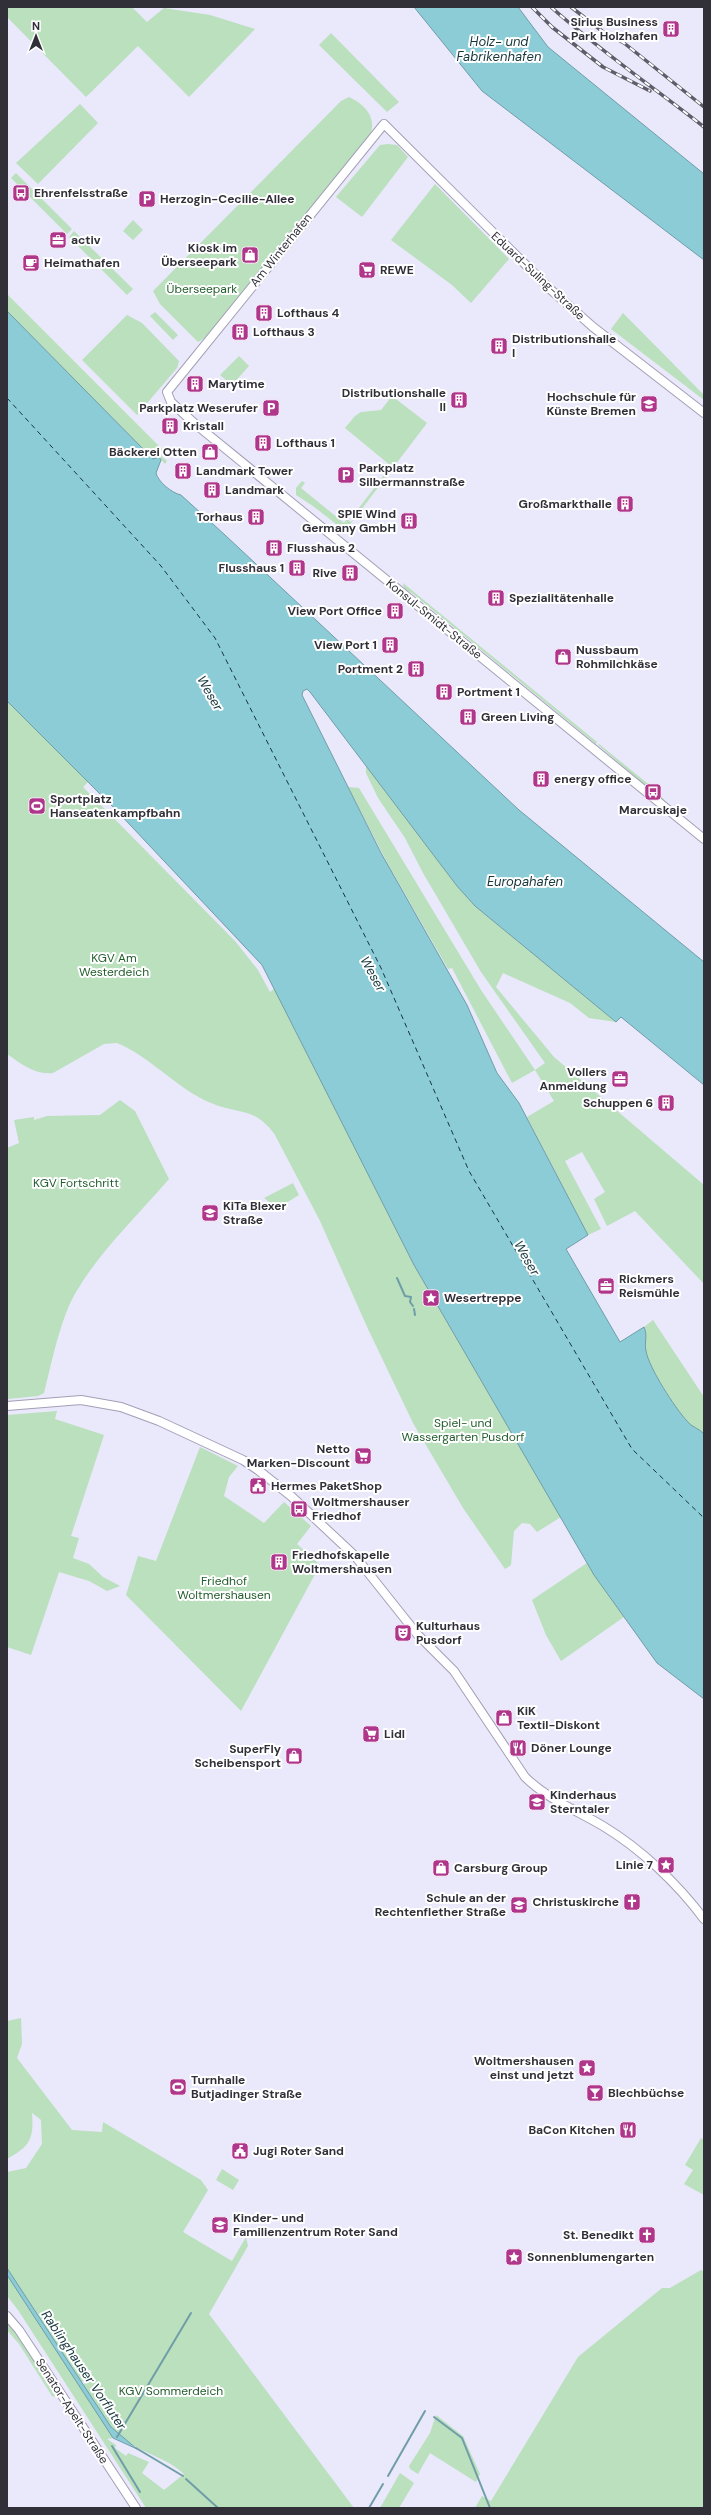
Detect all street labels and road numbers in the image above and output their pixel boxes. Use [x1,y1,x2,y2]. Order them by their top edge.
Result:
street label: Am Winterhafen [246,210,316,290]
street label: Eduard-Suling-Straße [488,228,588,324]
street label: Konsul-Smidt-Straße [383,575,485,663]
street label: Senator-Apelt-Straße [32,2355,112,2467]

